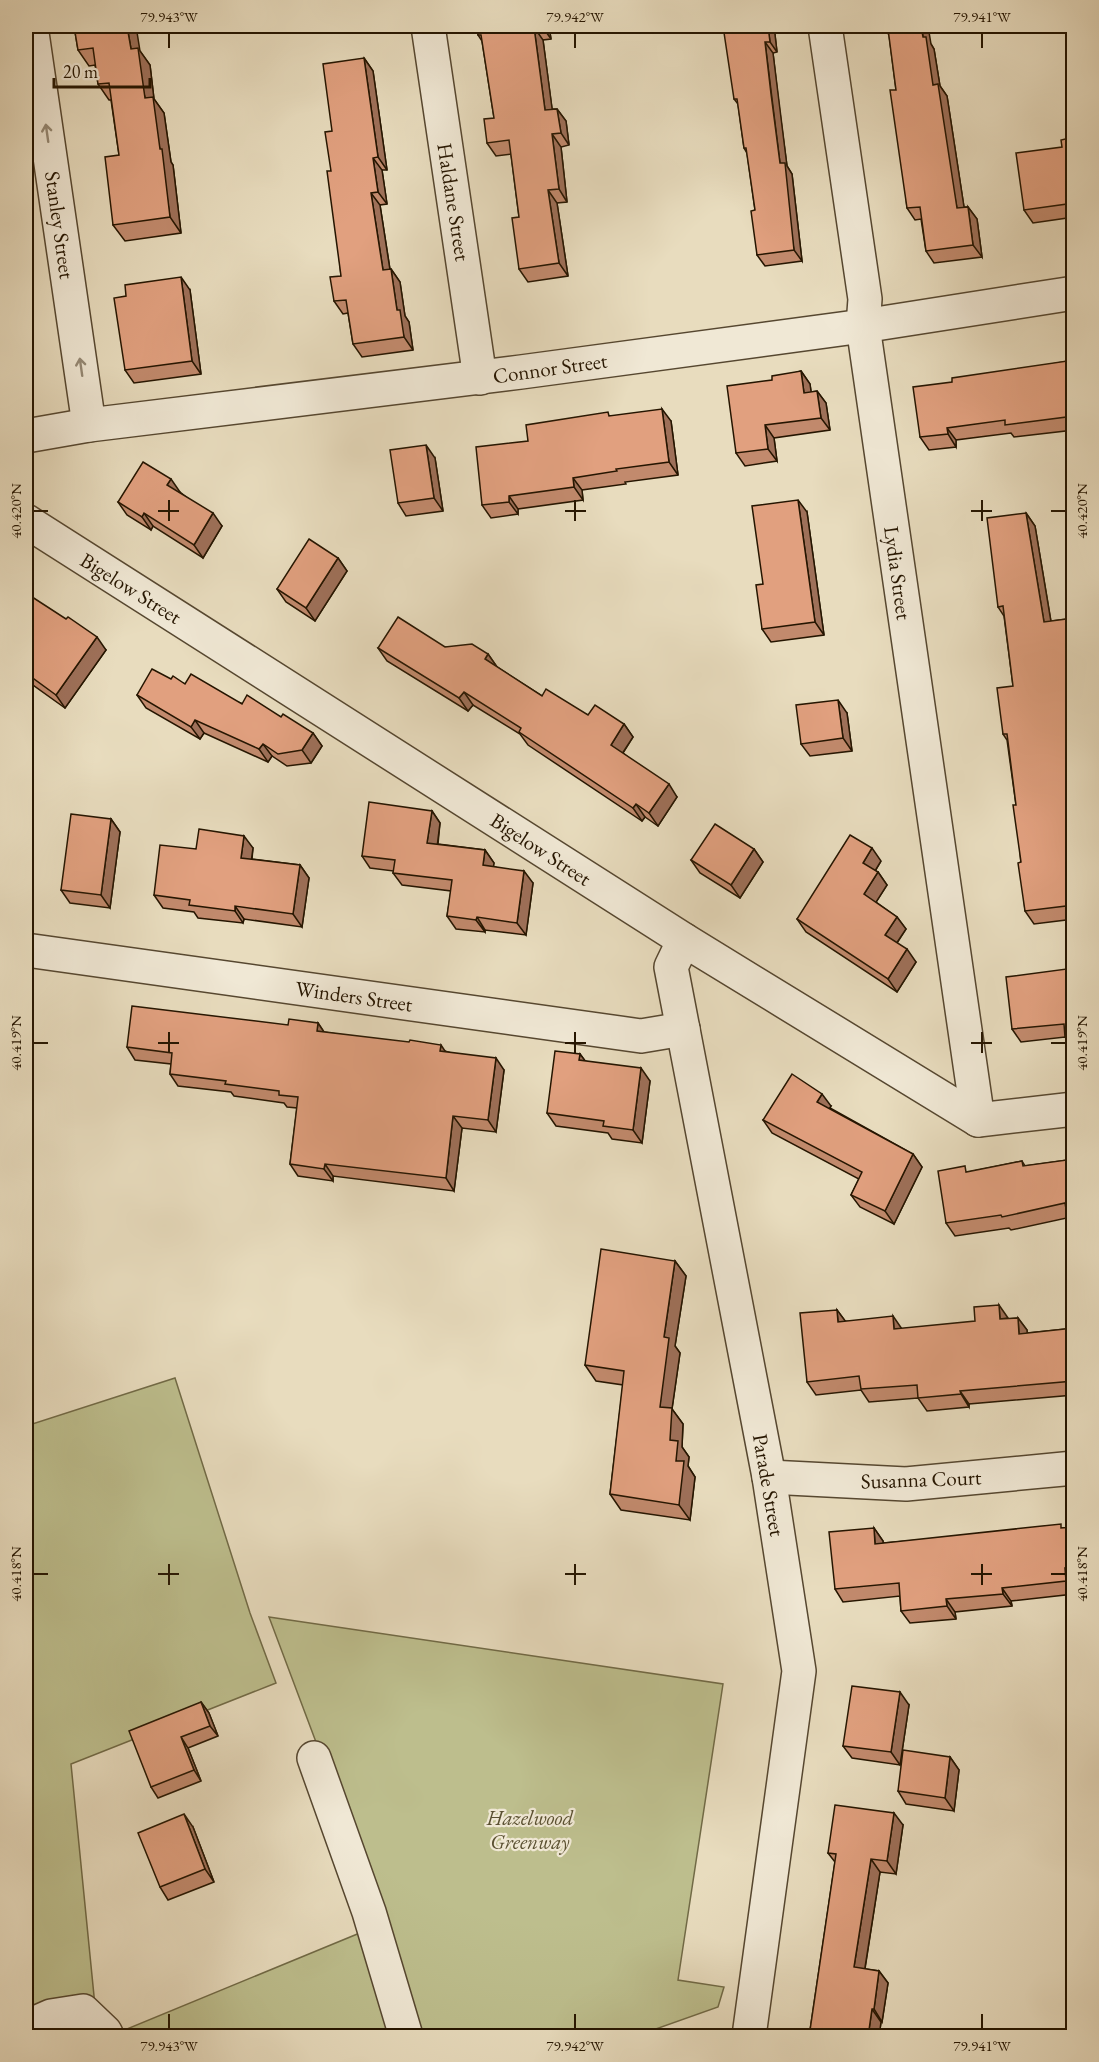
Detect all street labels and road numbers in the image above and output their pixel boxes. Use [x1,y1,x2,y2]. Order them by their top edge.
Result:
street label: Haldane Street [431,141,477,263]
street label: Stanley Street [39,169,81,281]
street label: Connor Street [491,347,609,389]
street label: Lydia Street [878,524,918,622]
street label: Bigelow Street [75,546,187,630]
street label: Bigelow Street [486,806,597,892]
street label: Winders Street [294,974,415,1018]
street label: Parade Street [747,1432,791,1539]
street label: Susanna Court [860,1463,982,1495]

